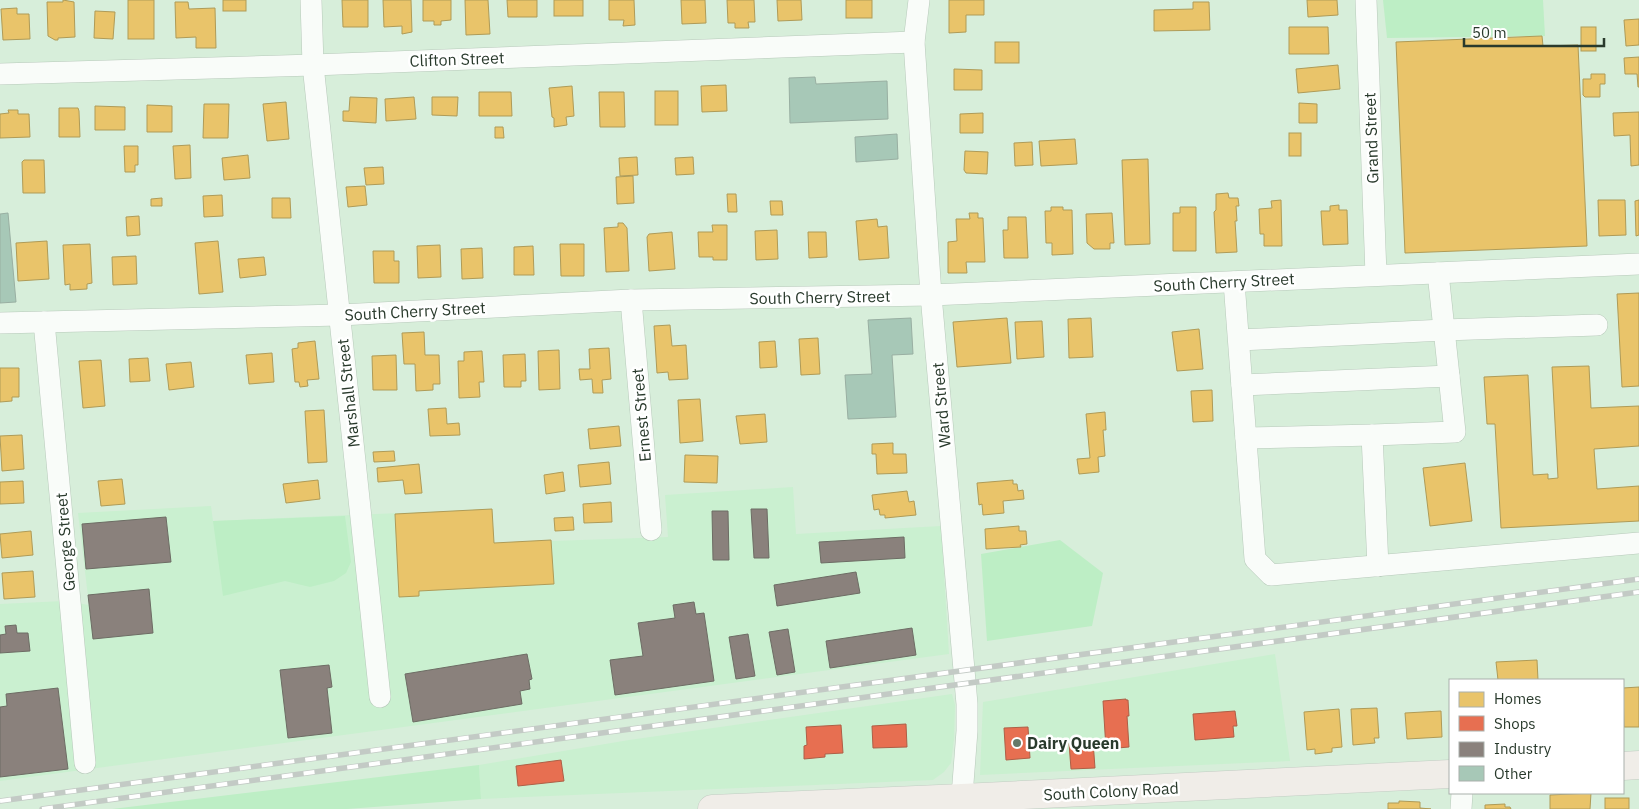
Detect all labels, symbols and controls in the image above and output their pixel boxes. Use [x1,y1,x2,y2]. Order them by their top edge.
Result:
scale bar [1464,15,1604,47]
text: 50 m [1472,23,1507,42]
street label: Clifton Street [409,47,505,71]
street label: Grand Street [1359,92,1383,184]
street label: South Cherry Street [1153,268,1295,296]
street label: South Cherry Street [749,286,891,308]
street label: South Cherry Street [344,297,486,325]
street label: Marshall Street [332,338,364,448]
street label: Ward Street [927,362,955,448]
street label: Ernest Street [627,367,655,463]
street label: George Street [51,492,79,592]
legend [1449,679,1624,794]
text: Homes [1494,689,1542,708]
text: Shops [1494,714,1536,733]
place label: Dairy Queen [1027,733,1119,753]
marker: Dairy Queen [1011,737,1023,749]
text: Industry [1494,739,1552,758]
text: Other [1494,764,1533,783]
street label: South Colony Road [1043,777,1179,805]

